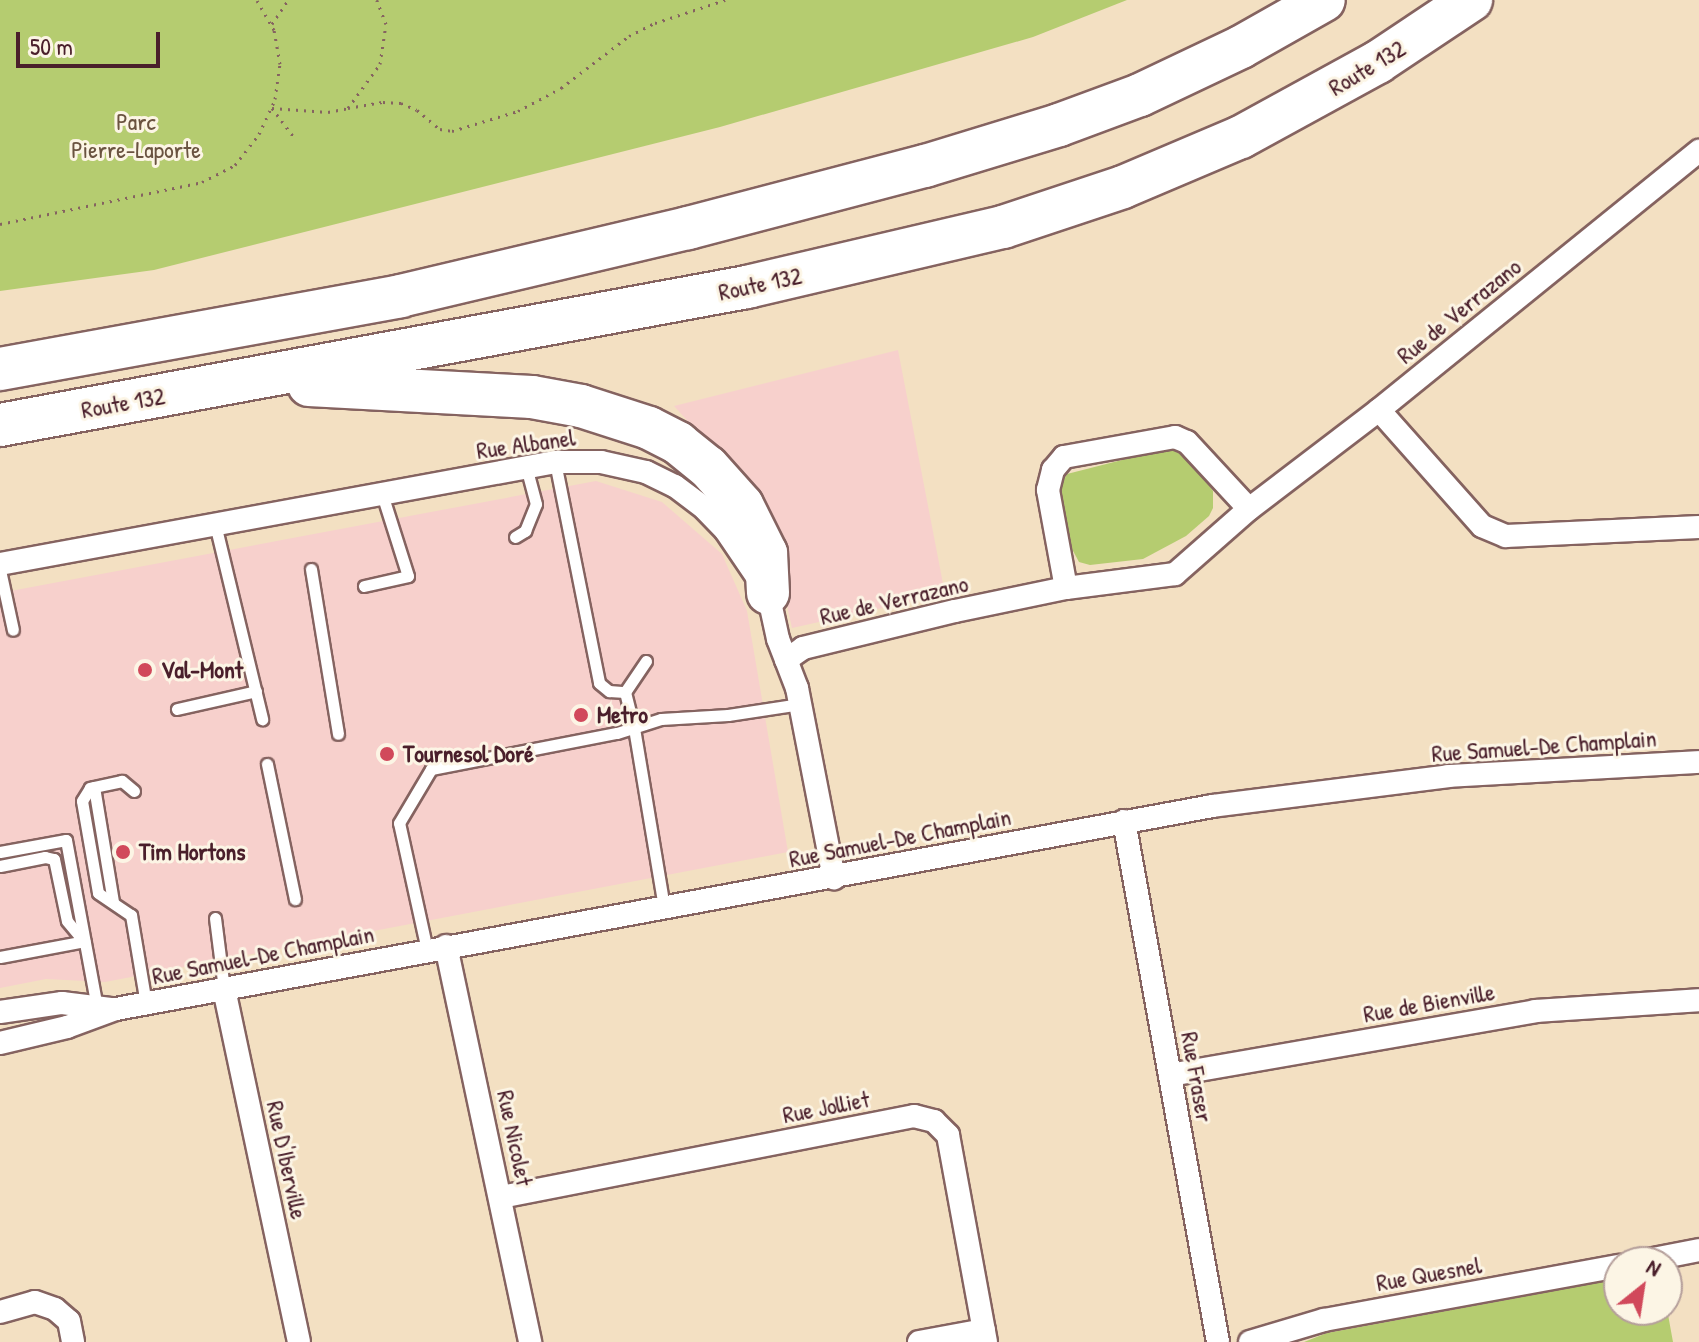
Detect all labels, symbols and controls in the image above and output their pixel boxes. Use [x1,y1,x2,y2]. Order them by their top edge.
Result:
scale bar [20,16,164,66]
text: 50 m [30,30,73,62]
street label: Route 132 [1324,34,1410,102]
park label: Parc Pierre-Laporte [71,108,201,164]
street label: Rue de Verrazano [1391,252,1527,370]
street label: Route 132 [716,261,804,307]
street label: Route 132 [79,382,167,424]
street label: Rue Albanel [475,423,577,465]
street label: Rue de Verrazano [817,569,971,631]
place label: Val-Mont [161,656,243,684]
marker: Val-Mont [136,661,154,679]
place label: Metro [597,701,648,729]
marker: Metro [572,706,590,724]
street label: Rue Samuel-De Champlain [1431,724,1657,768]
place label: Tournesol Doré [403,740,534,768]
marker: Tournesol Doré [378,745,396,763]
street label: Rue Samuel-De Champlain [787,802,1013,874]
place label: Tim Hortons [139,838,246,866]
marker: Tim Hortons [114,843,132,861]
street label: Rue Samuel-De Champlain [150,919,376,991]
street label: Rue de Bienville [1361,977,1497,1029]
street label: Rue Fraser [1175,1030,1219,1124]
street label: Rue Jolliet [780,1085,872,1129]
street label: Rue Nicolet [491,1088,539,1188]
street label: Rue D'Iberville [260,1098,314,1222]
north arrow [1603,1246,1683,1326]
street label: Rue Quesnel [1374,1251,1484,1297]
text: N [1641,1251,1667,1283]

